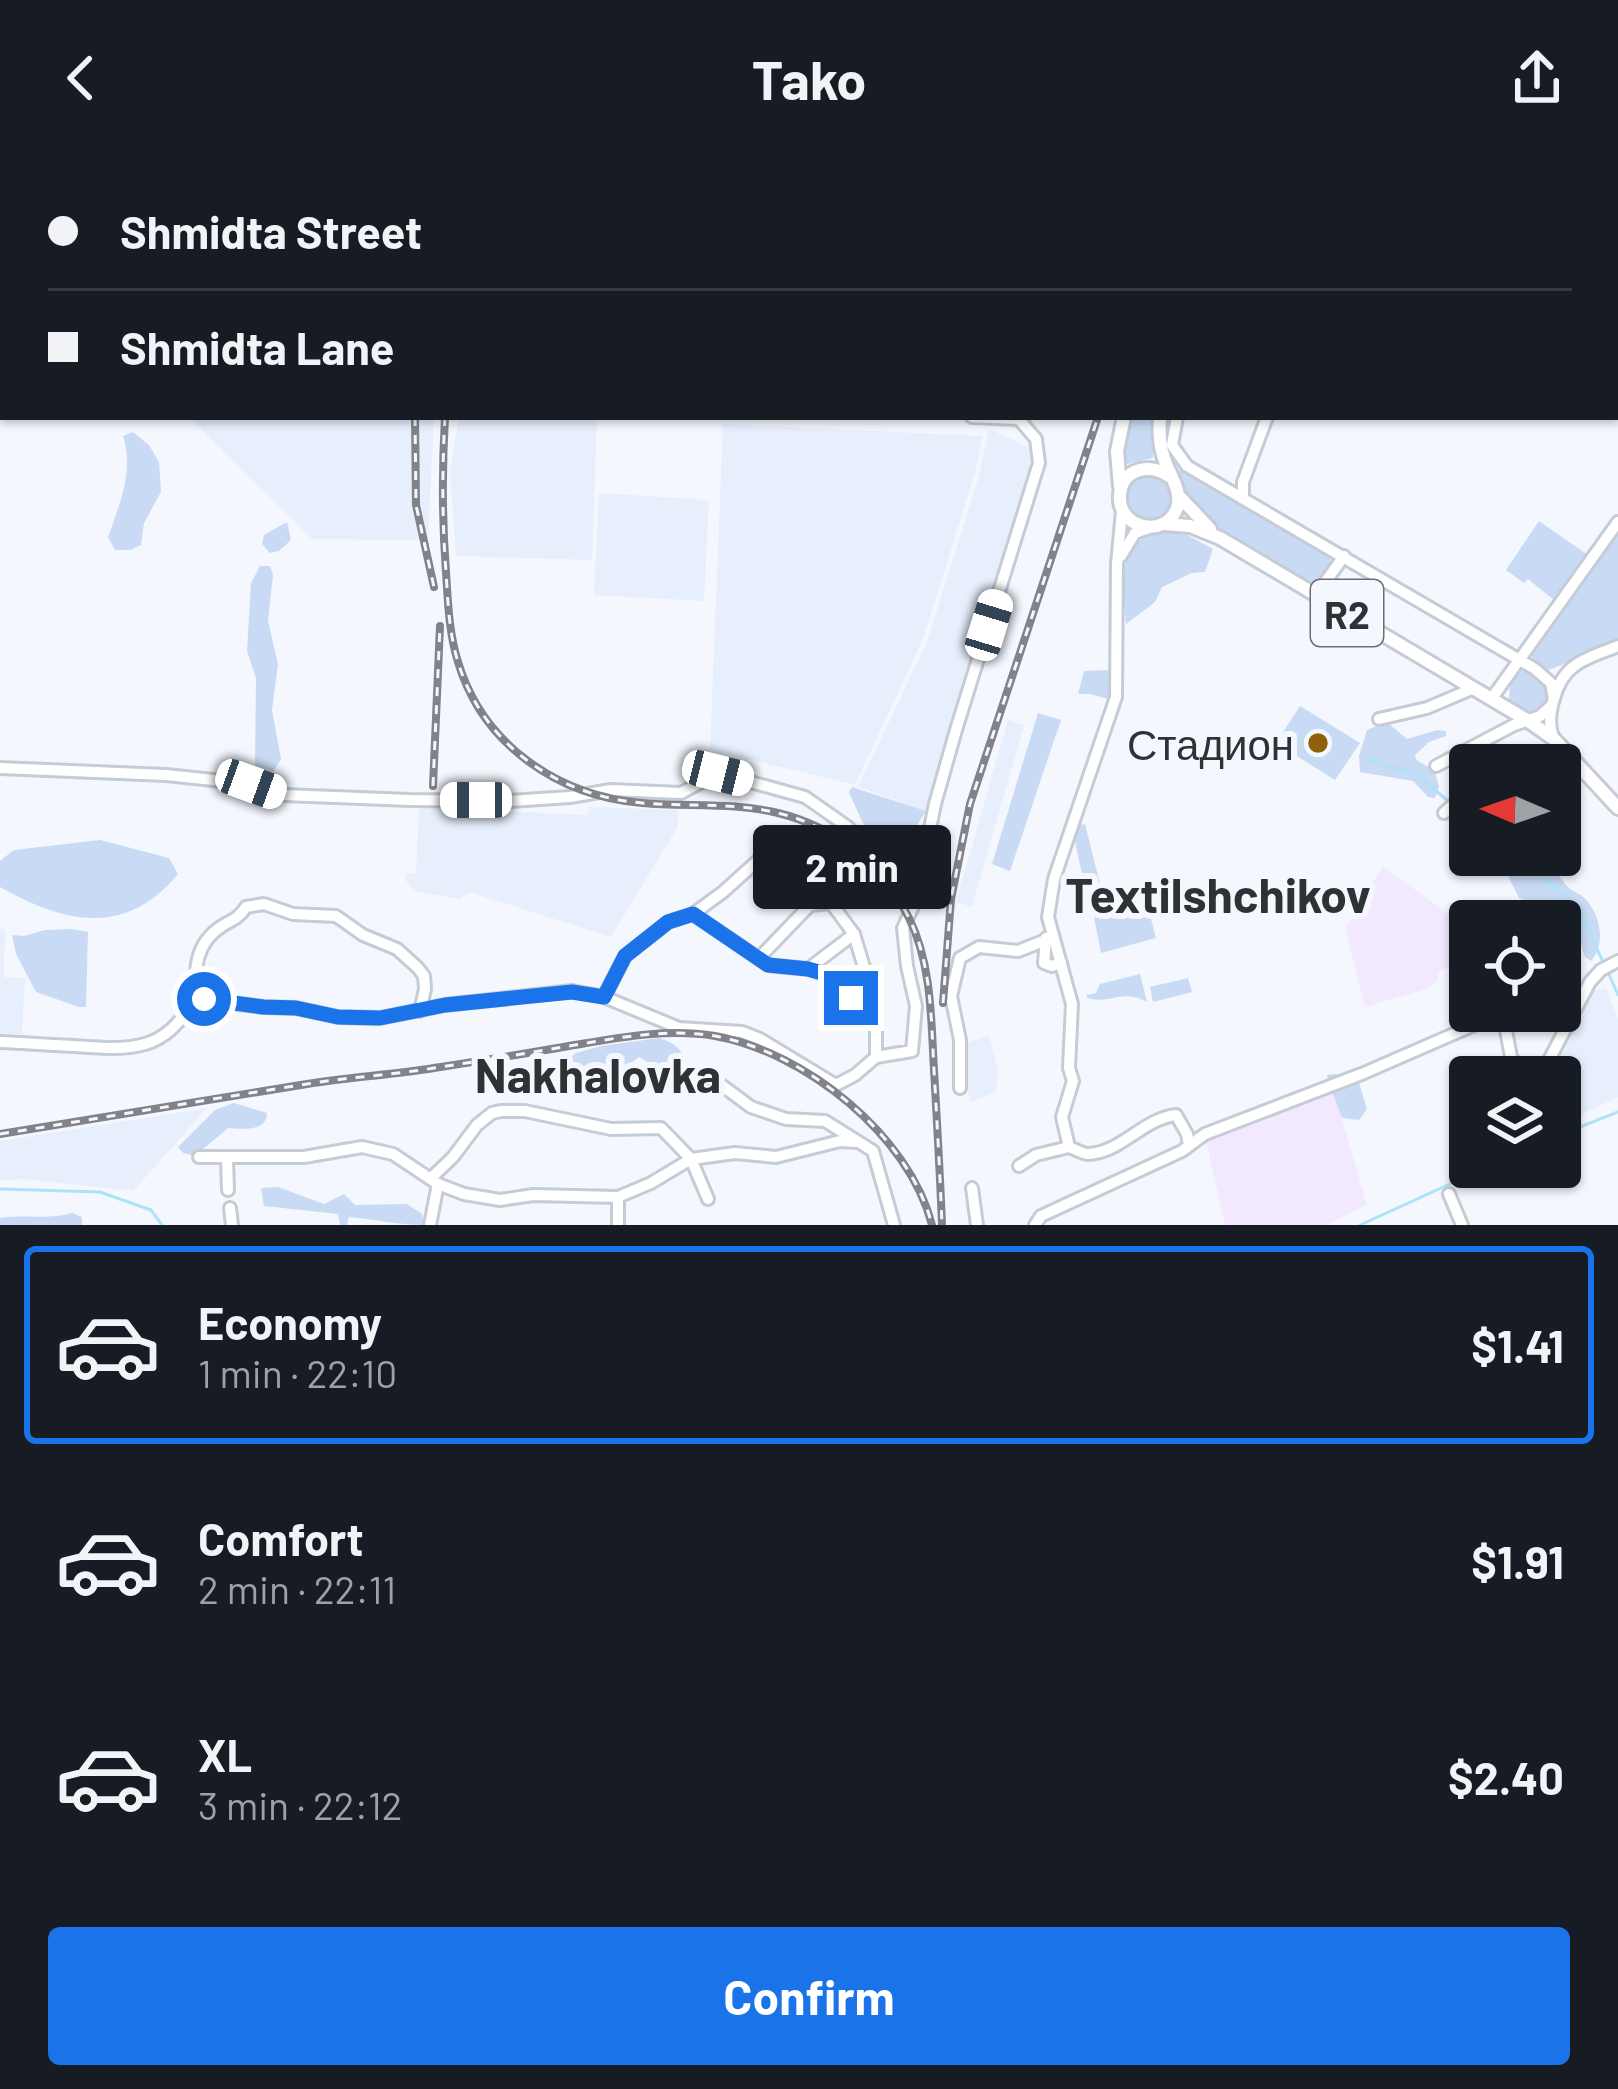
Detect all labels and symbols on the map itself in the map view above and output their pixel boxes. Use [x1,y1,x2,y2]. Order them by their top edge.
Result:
road number: R2 [1311,580,1383,646]
car [961,585,1017,665]
place label: Стадион [1127,718,1294,769]
marker: Стадион [1305,730,1331,756]
north arrow [1449,744,1581,876]
car [679,747,757,799]
car [211,755,291,813]
car [440,782,512,818]
callout: 2 min [752,824,950,908]
district label: Textilshchikov [1065,865,1371,923]
route end [824,971,878,1025]
route start [177,972,231,1026]
district label: Nakhalovka [475,1045,721,1103]

